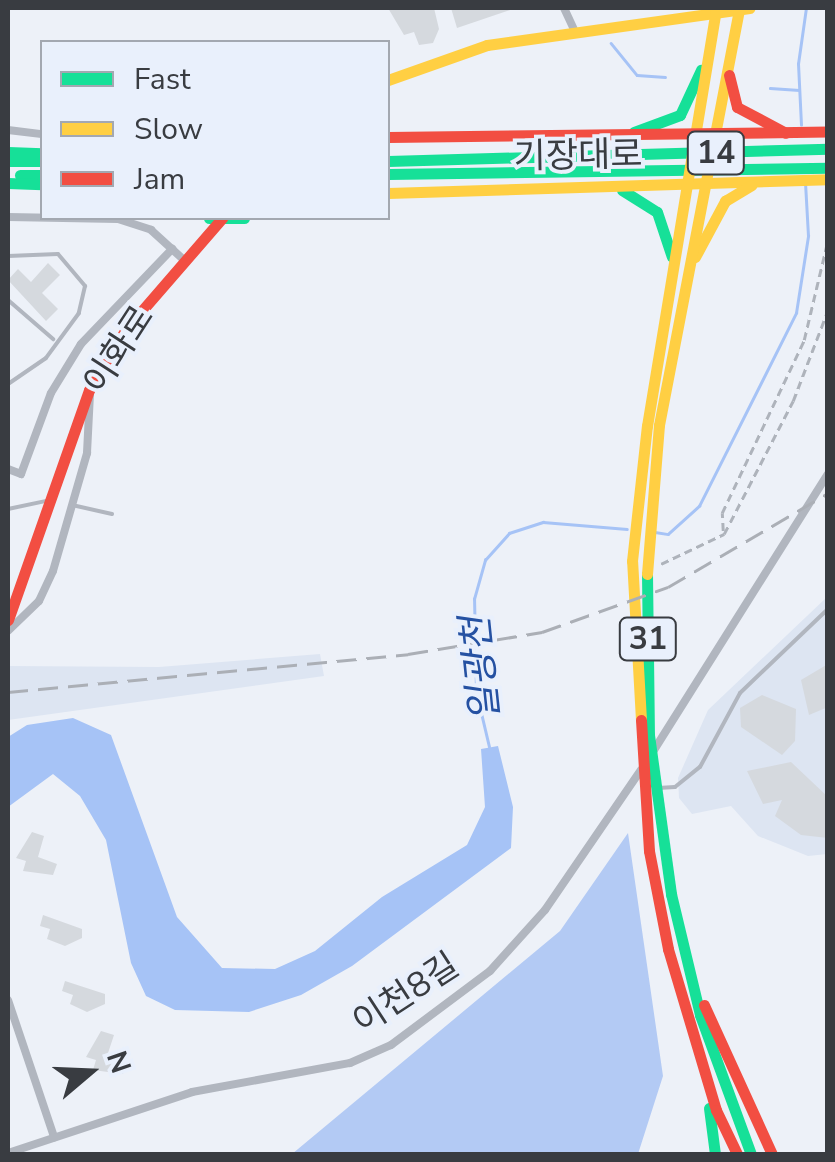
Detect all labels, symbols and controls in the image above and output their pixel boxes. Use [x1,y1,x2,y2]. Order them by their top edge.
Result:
legend [40,40,390,220]
text: Fast [134,59,191,100]
text: Slow [134,109,203,150]
road number: 14 [686,126,746,180]
street label: 기장대로 [513,134,643,178]
text: Jam [134,159,185,200]
street label: 이화로 [75,298,163,402]
road number: 31 [618,612,678,666]
water label: 일광천 [453,614,509,724]
street label: 이천8길 [345,944,467,1044]
north arrow [40,1022,140,1122]
text: N [97,1046,140,1078]

